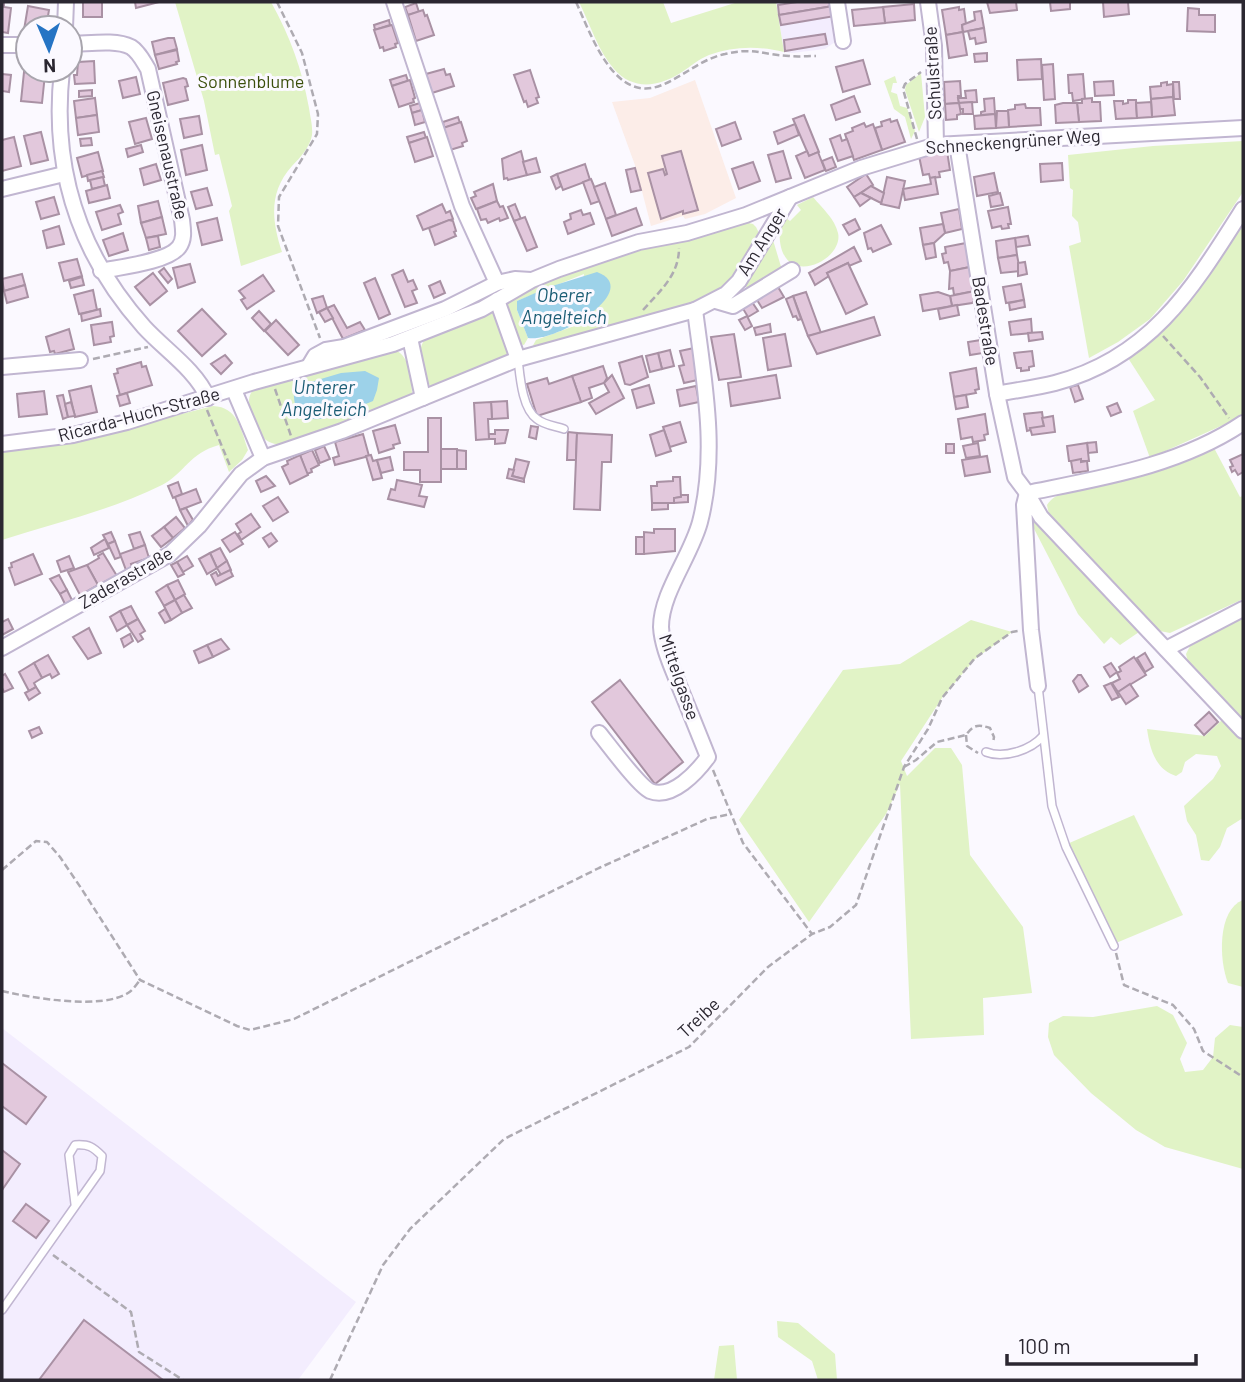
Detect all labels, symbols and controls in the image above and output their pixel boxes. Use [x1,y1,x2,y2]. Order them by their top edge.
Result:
north arrow [14,14,84,84]
street label: Schulstraße [919,26,945,121]
text: N [43,55,56,78]
park label: Sonnenblume [198,70,304,92]
street label: Gneisenaustraße [142,88,194,222]
street label: Schneckengrüner Weg [925,124,1101,158]
street label: Am Anger [732,203,791,279]
street label: Badestraße [968,275,1004,367]
water label: Oberer Angelteich [521,283,607,328]
water label: Unterer Angelteich [281,375,367,420]
street label: Ricarda-Huch-Straße [55,382,222,446]
street label: Zaderastraße [75,541,176,613]
street label: Mittelgasse [655,631,705,723]
street label: Treibe [673,992,724,1042]
scale bar [1007,1322,1196,1366]
text: 100 m [1018,1333,1071,1358]

